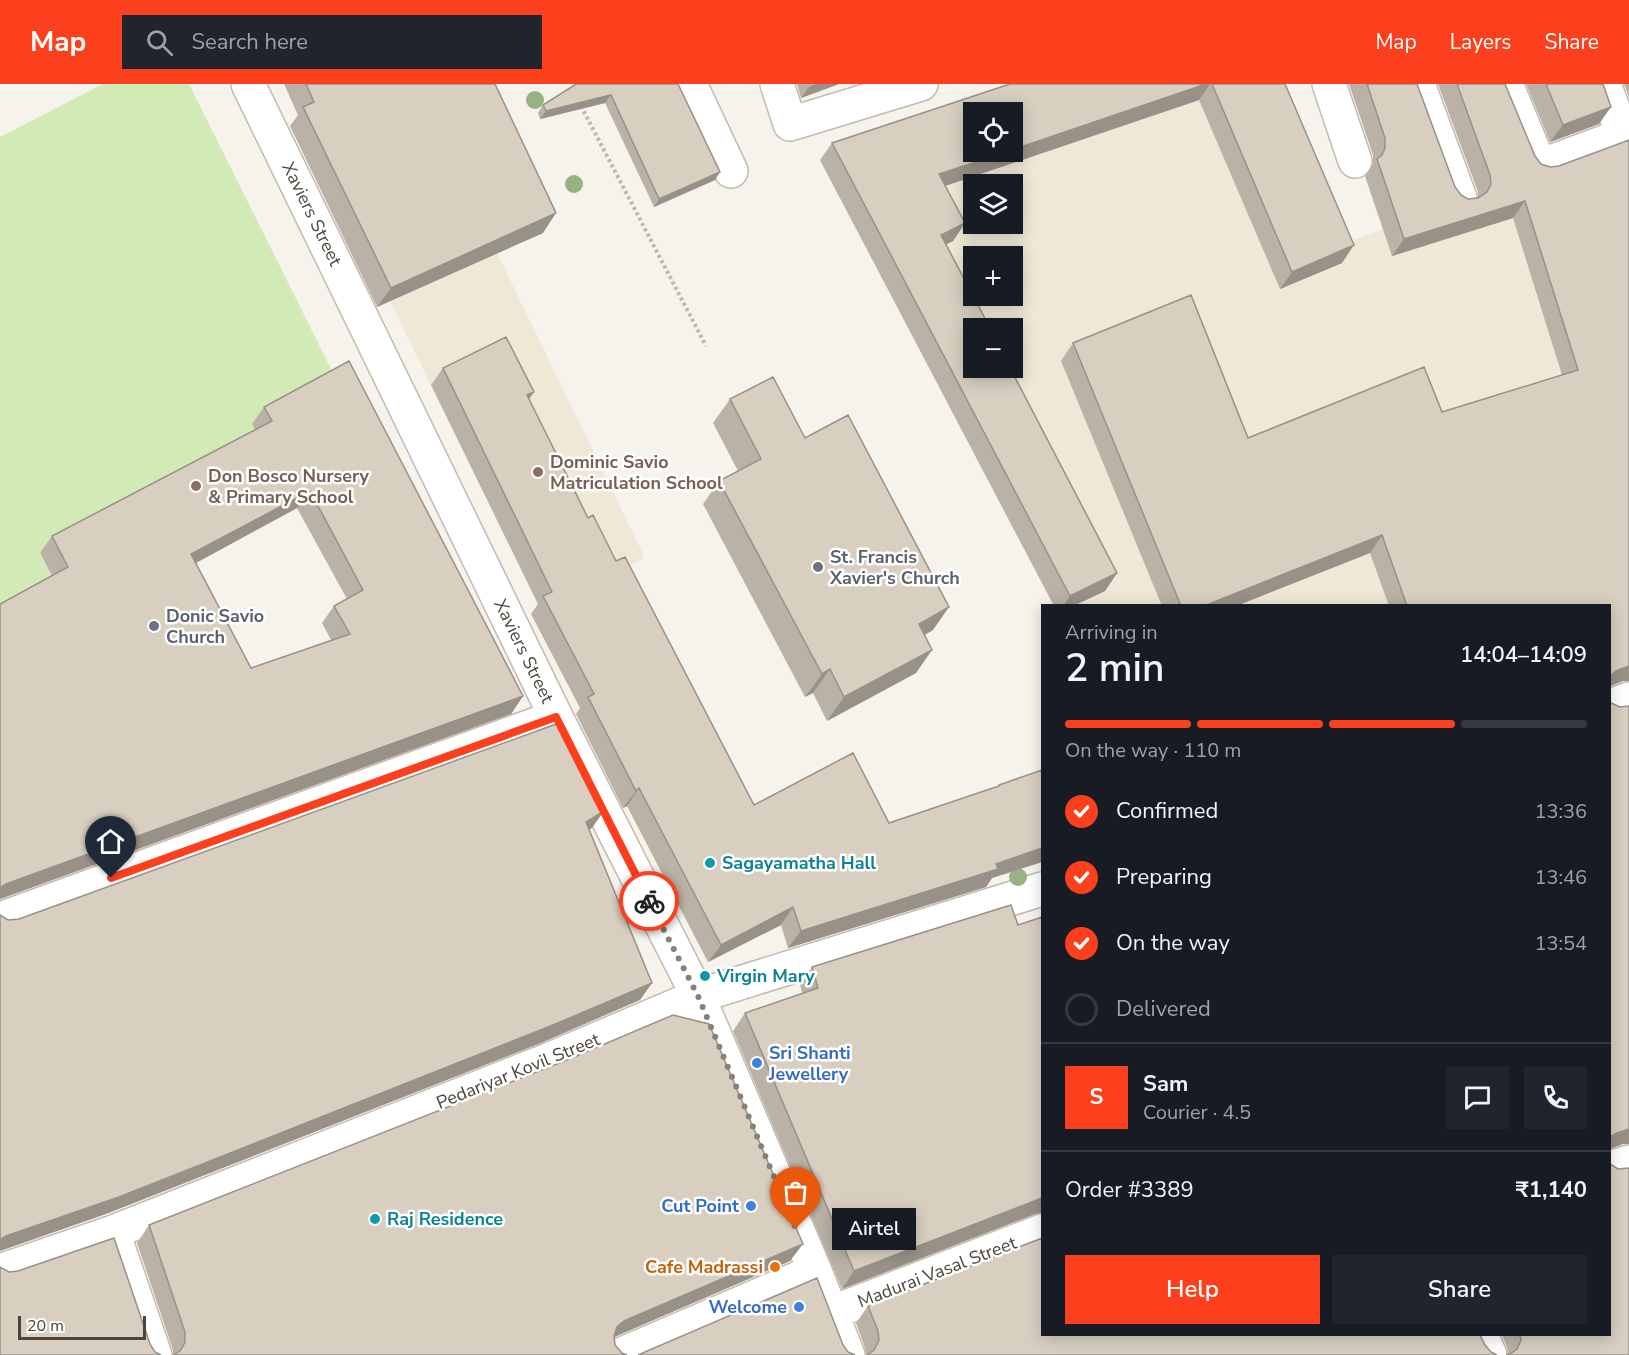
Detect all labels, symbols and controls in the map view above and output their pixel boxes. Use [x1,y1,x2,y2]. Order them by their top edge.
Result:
search box [122,15,542,69]
text: Map [30,23,86,61]
icon: search [143,26,176,59]
text: Search here [191,27,308,57]
text: Map [1375,28,1417,56]
text: Layers [1450,28,1511,56]
text: Share [1544,28,1599,56]
map controls [963,102,1023,378]
button: locate [963,102,1023,162]
street label: Xaviers Street [276,158,348,271]
button: layers [963,174,1023,234]
button: + [963,246,1023,306]
button: − [963,318,1023,378]
place label: Dominic Savio Matriculation School [550,450,723,495]
place label: Don Bosco Nursery & Primary School [208,464,370,509]
marker: Dominic Savio Matriculation School [531,465,545,479]
marker: Don Bosco Nursery & Primary School [189,479,203,493]
place label: St. Francis Xavier's Church [829,545,960,590]
marker: St. Francis Xavier's Church [811,560,825,574]
street label: Xaviers Street [488,595,560,708]
place label: Donic Savio Church [166,604,264,649]
marker: Donic Savio Church [147,619,161,633]
text: Arriving in [1065,619,1158,646]
text: 14:04–14:09 [1460,640,1587,670]
text: 2 min [1065,642,1164,695]
text: On the way · 110 m [1065,737,1241,764]
icon: check [1065,795,1098,828]
text: Confirmed [1116,796,1218,826]
text: 13:36 [1534,798,1587,825]
pin [85,816,136,878]
icon: home [94,825,127,858]
place label: Sagayamatha Hall [722,851,876,875]
marker: Sagayamatha Hall [703,856,717,870]
icon: check [1065,861,1098,894]
text: Preparing [1116,862,1212,892]
text: 13:46 [1534,864,1587,891]
courier [619,871,679,931]
icon: bike [633,885,666,918]
icon: check [1065,927,1098,960]
text: On the way [1116,928,1230,958]
text: 13:54 [1534,930,1587,957]
place label: Virgin Mary [716,964,815,988]
marker: Virgin Mary [698,969,712,983]
text: Delivered [1116,994,1211,1024]
street label: Pedariyar Kovil Street [433,1027,604,1115]
place label: Sri Shanti Jewellery [768,1041,851,1086]
marker: Sri Shanti Jewellery [750,1056,764,1070]
button: chat [1446,1066,1509,1129]
button: phone [1524,1066,1587,1129]
text: Sam [1143,1069,1188,1099]
text: S [1090,1082,1103,1112]
text: Courier · 4.5 [1143,1099,1251,1126]
pin [770,1167,821,1229]
text: Order #3389 [1065,1175,1194,1205]
text: ₹1,140 [1516,1175,1587,1205]
icon: bag [779,1176,812,1209]
place label: Cut Point [661,1194,739,1218]
marker: Cut Point [744,1199,758,1213]
place label: Raj Residence [387,1207,503,1231]
callout: Airtel [832,1208,916,1250]
marker: Raj Residence [368,1212,382,1226]
text: Airtel [848,1215,900,1242]
street label: Madurai Vasal Street [854,1230,1021,1313]
place label: Cafe Madrassi [645,1255,763,1279]
button: Help [1065,1255,1320,1324]
button: Share [1332,1255,1587,1324]
marker: Cafe Madrassi [768,1260,782,1274]
place label: Welcome [708,1295,787,1319]
marker: Welcome [792,1300,806,1314]
scale bar [18,1313,146,1340]
text: 20 m [27,1315,64,1337]

